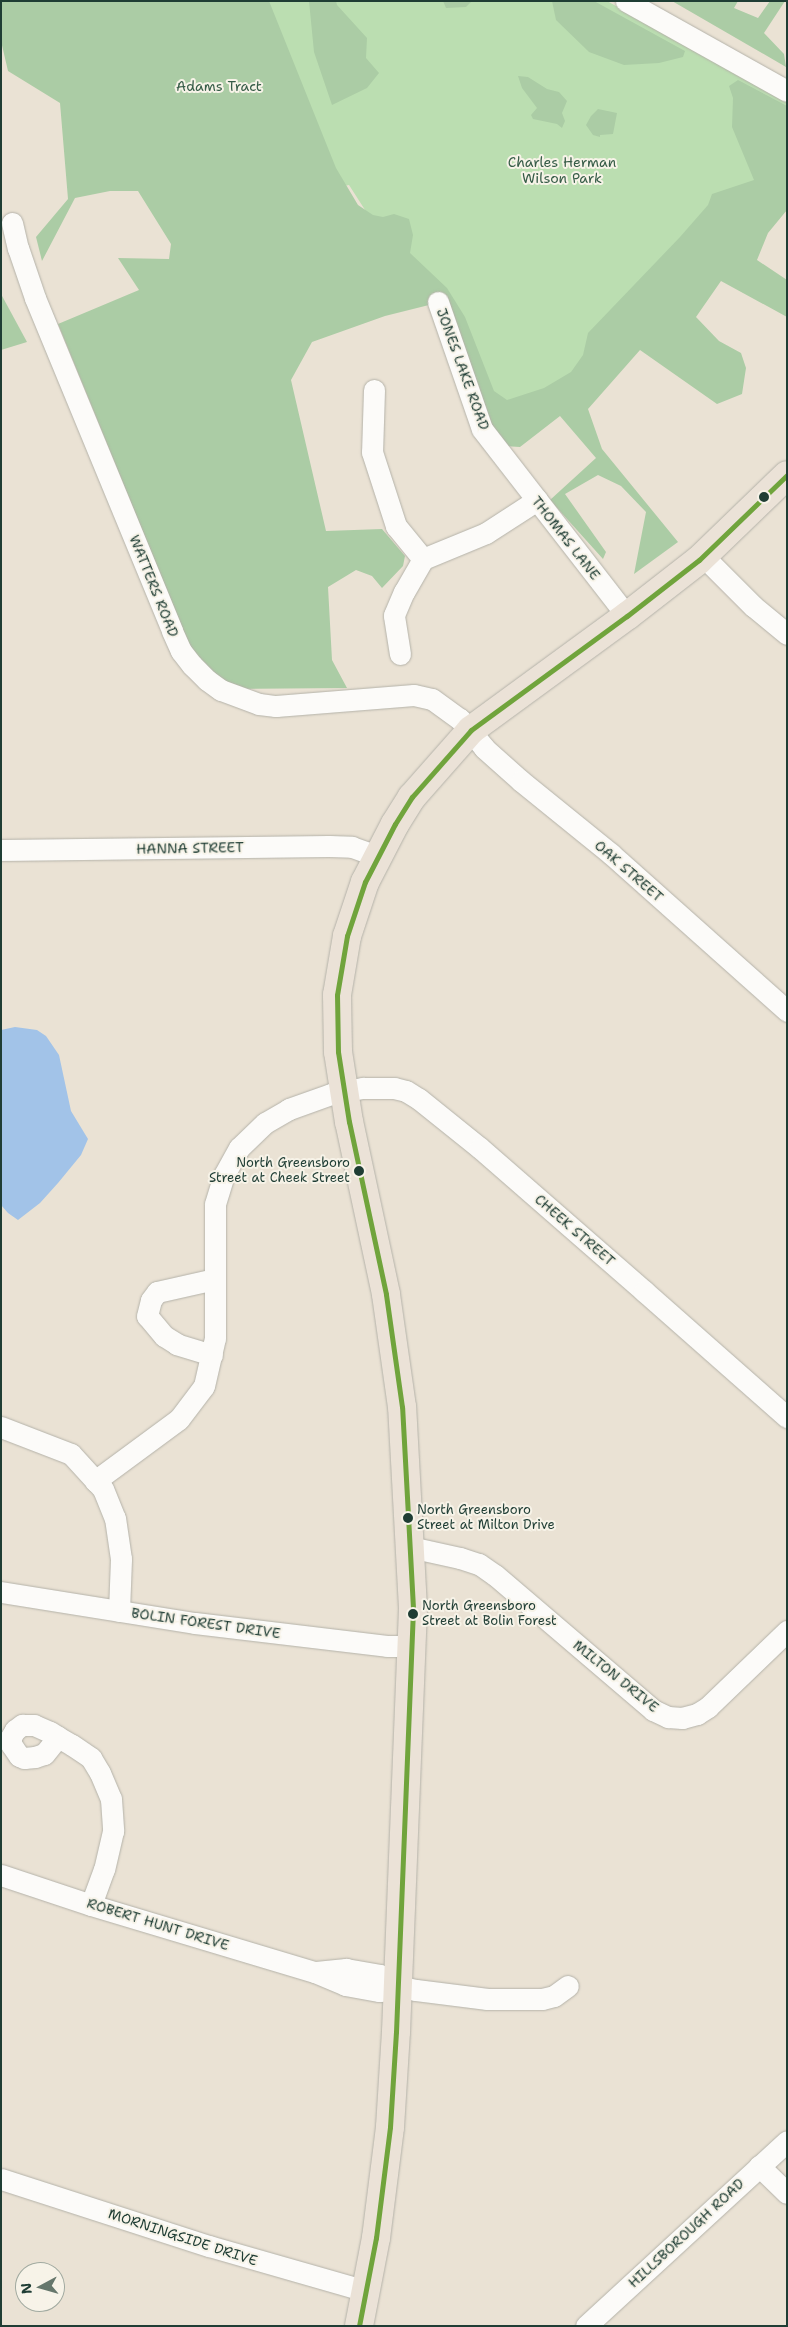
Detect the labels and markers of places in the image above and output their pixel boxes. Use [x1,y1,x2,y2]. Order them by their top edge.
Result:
unlabelled marker [759,492,769,502]
place label: North Greensboro Street at Cheek Street [209,1156,350,1187]
marker: North Greensboro Street at Cheek Street [354,1166,364,1176]
place label: North Greensboro Street at Milton Drive [417,1503,555,1534]
marker: North Greensboro Street at Milton Drive [403,1513,413,1523]
place label: North Greensboro Street at Bolin Forest [422,1599,557,1630]
marker: North Greensboro Street at Bolin Forest [408,1609,418,1619]

